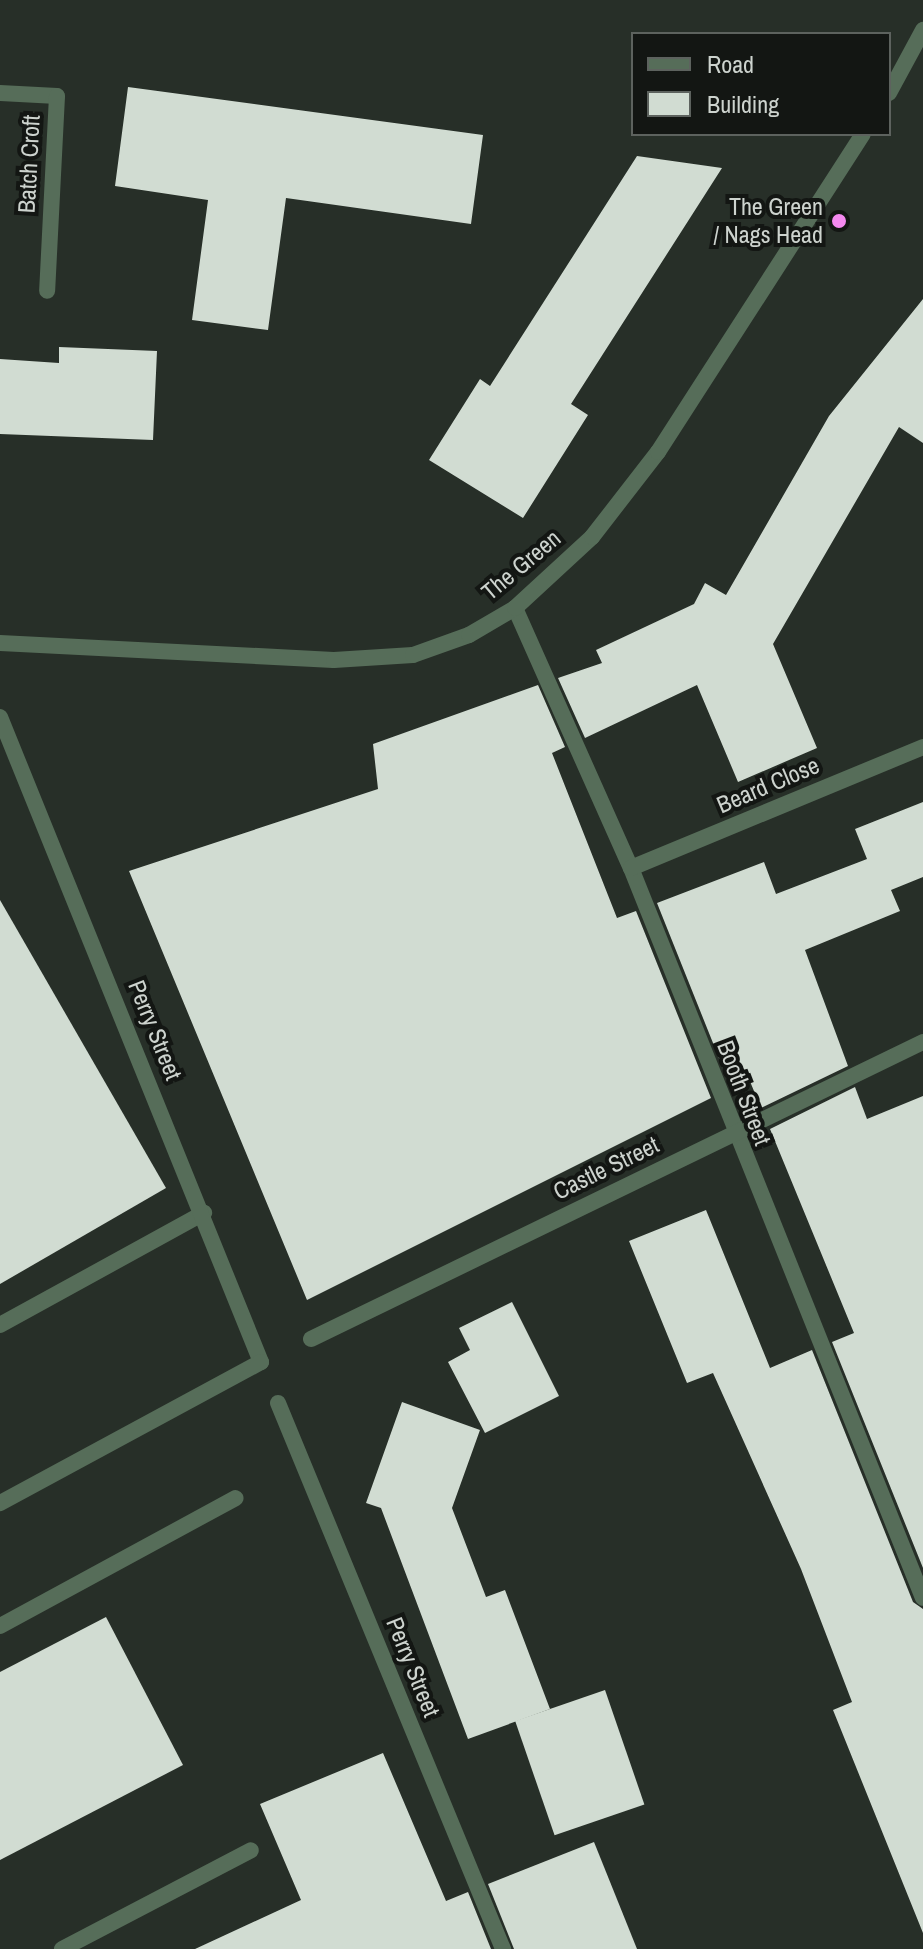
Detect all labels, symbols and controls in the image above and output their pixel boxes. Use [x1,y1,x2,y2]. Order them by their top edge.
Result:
legend [631,32,891,136]
text: Road [707,48,754,80]
text: Building [707,88,779,120]
street label: Batch Croft [12,114,46,214]
place label: The Green / Nags Head [714,193,823,249]
marker: The Green / Nags Head [830,212,848,230]
street label: The Green [476,524,566,606]
street label: Beard Close [713,751,823,819]
street label: Perry Street [122,976,188,1084]
street label: Booth Street [711,1037,777,1149]
street label: Castle Street [549,1130,663,1206]
street label: Perry Street [380,1613,446,1721]

